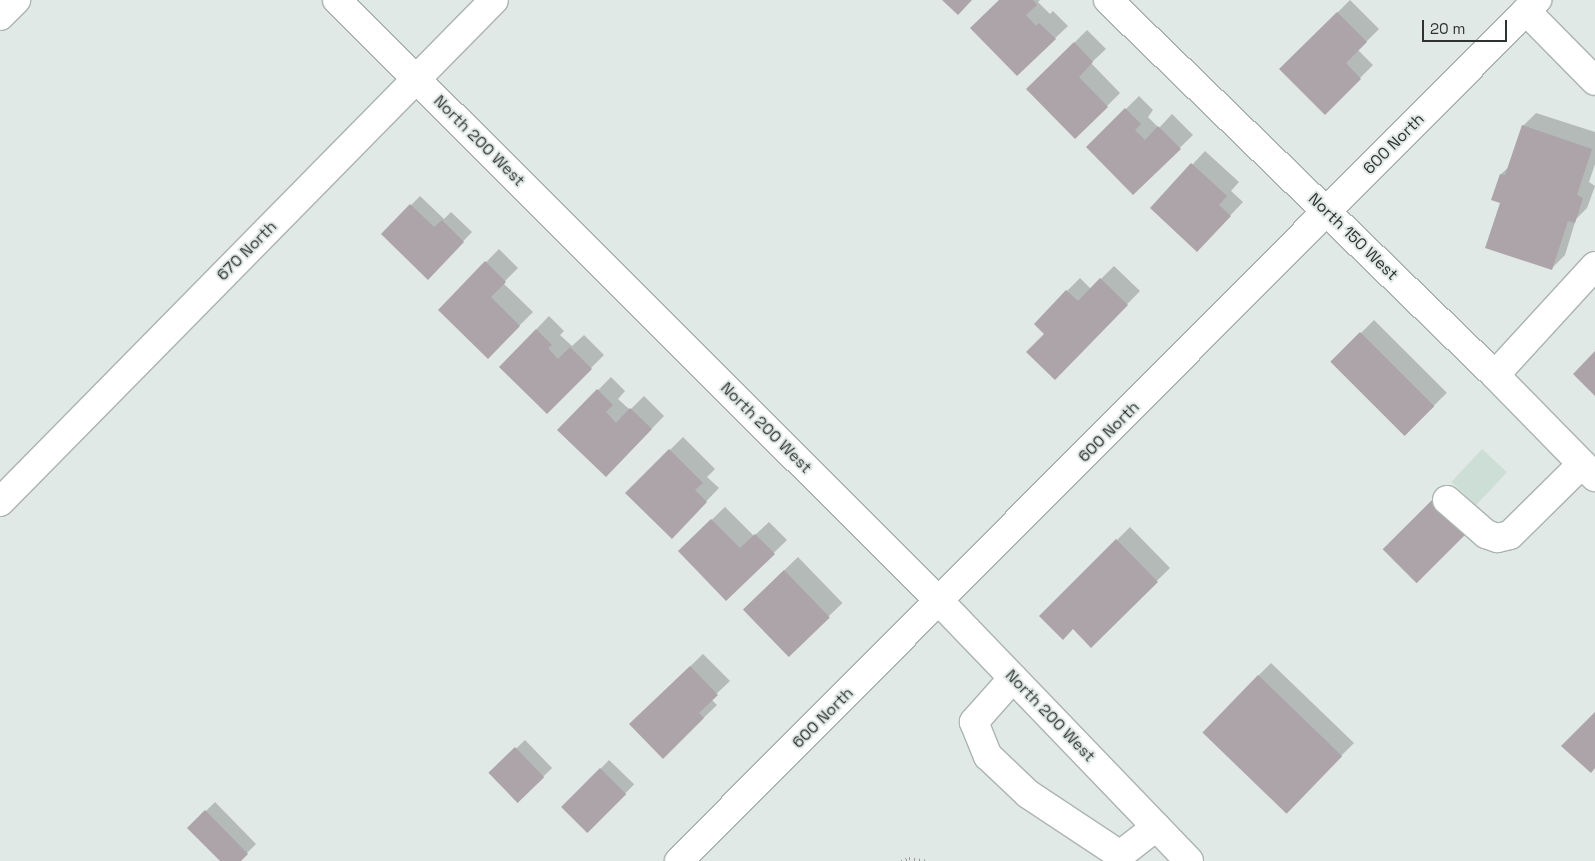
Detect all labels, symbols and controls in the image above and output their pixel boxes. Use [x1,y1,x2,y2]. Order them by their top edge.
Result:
scale bar [1425,10,1510,42]
text: 20 m [1430,19,1465,38]
street label: North 200 West [429,91,529,191]
street label: 600 North [1360,110,1428,178]
street label: North 150 West [1304,189,1402,285]
street label: 670 North [213,217,281,285]
street label: North 200 West [716,378,816,478]
street label: 600 North [1075,398,1143,466]
street label: North 200 West [1001,666,1099,766]
street label: 600 North [789,684,857,752]

